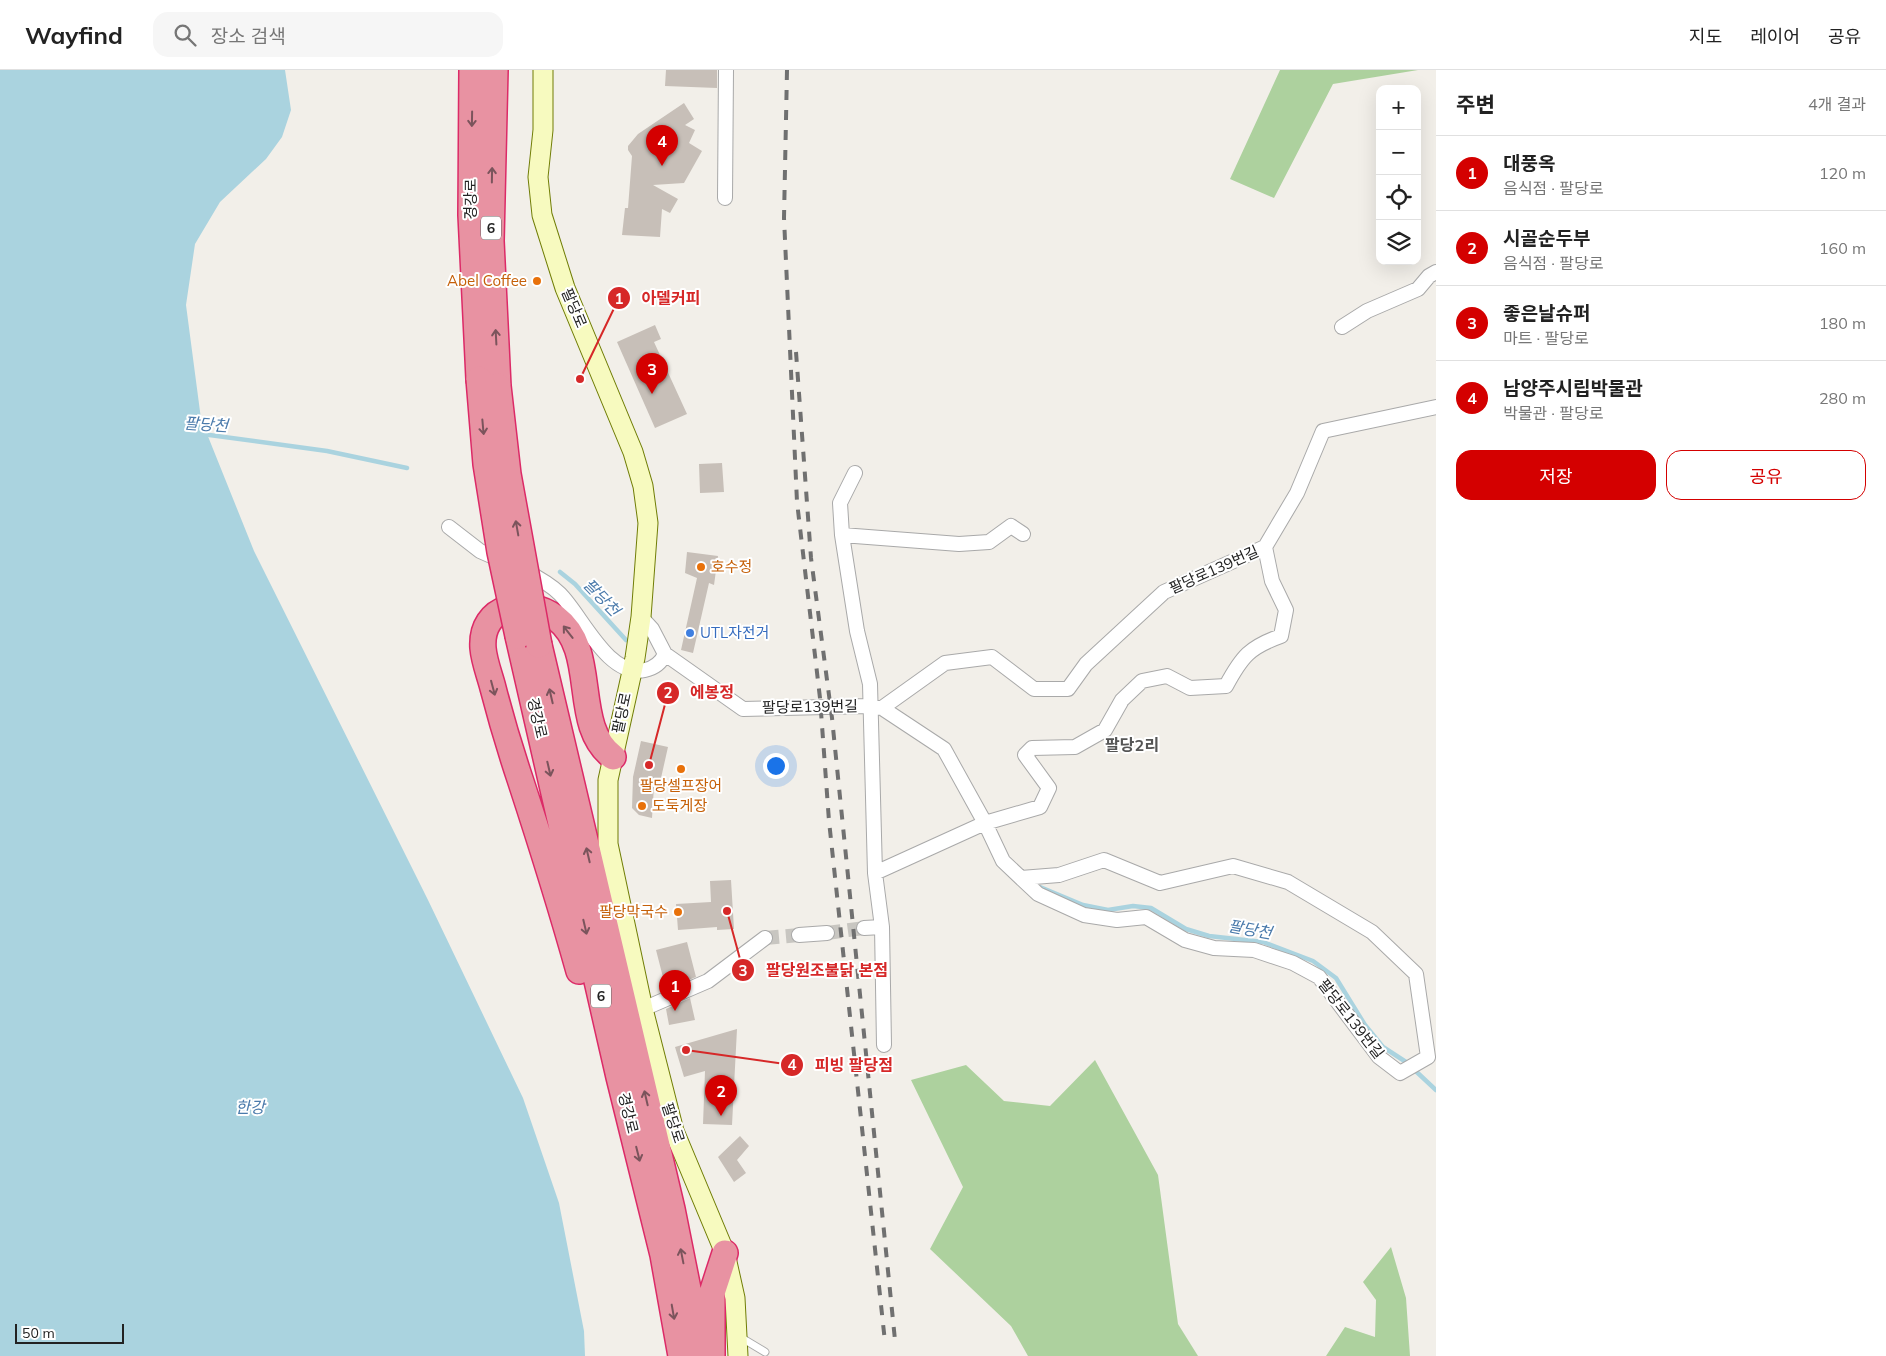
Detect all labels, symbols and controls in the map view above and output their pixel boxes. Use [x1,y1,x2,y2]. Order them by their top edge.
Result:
search box [153,12,503,57]
text: Wayfind [25,20,123,50]
icon: search [171,21,199,49]
text: 장소 검색 [211,24,286,48]
text: 지도 [1689,25,1722,48]
text: 레이어 [1750,25,1800,48]
text: 공유 [1828,25,1861,48]
map controls [1376,85,1421,265]
button: + [1376,85,1421,130]
text: 주변 [1456,91,1495,117]
text: 4개 결과 [1808,94,1866,114]
one-way arrow [467,110,477,126]
pin: 4 [646,125,678,166]
button: − [1376,130,1421,175]
text: 대풍옥 [1503,151,1555,175]
text: 1 [1467,163,1477,183]
text: 120 m [1819,163,1866,183]
one-way arrow [488,167,497,183]
button: locate [1376,175,1421,220]
street label: 경강로 [461,178,480,220]
text: 음식점 · 팔당로 [1503,178,1603,198]
road number: 6 [481,216,501,240]
button: layers [1376,220,1421,265]
text: 시골순두부 [1503,226,1590,250]
text: 2 [1467,238,1477,258]
text: 160 m [1819,238,1866,258]
text: 음식점 · 팔당로 [1503,253,1603,273]
place label: Abel Coffee [447,271,527,290]
marker: Abel Coffee [531,275,543,287]
callout: 아델커피 [606,283,710,314]
street label: 팔당로 [558,285,591,331]
text: 아델커피 [642,288,700,308]
text: 1 [614,289,624,308]
text: 좋은날슈퍼 [1503,301,1590,325]
text: 3 [1467,313,1477,333]
text: 180 m [1819,313,1866,333]
text: 마트 · 팔당로 [1503,328,1589,348]
one-way arrow [491,330,500,346]
pin: 3 [636,353,668,394]
text: 남양주시립박물관 [1503,376,1643,400]
text: 4 [1467,388,1477,408]
text: 280 m [1819,388,1866,408]
text: 박물관 · 팔당로 [1503,403,1603,423]
water label: 팔당천 [183,412,231,436]
one-way arrow [479,419,488,435]
button: 저장 [1456,450,1656,500]
button: 공유 [1666,450,1866,500]
one-way arrow [512,520,522,536]
street label: 팔당로139번길 [1166,541,1262,598]
place label: 호수정 [711,557,752,576]
marker: 호수정 [695,561,707,573]
water label: 팔당천 [579,574,626,621]
place label: UTL자전거 [700,623,770,642]
one-way arrow [563,626,574,639]
marker: UTL자전거 [684,627,696,639]
callout: 에봉정 [655,677,744,708]
one-way arrow [489,679,498,695]
text: 에봉정 [690,682,734,702]
text: 2 [663,683,673,702]
one-way arrow [546,689,555,705]
street label: 팔당로 [608,691,635,735]
street label: 경강로 [524,696,551,740]
street label: 팔당로139번길 [762,696,858,717]
district label: 팔당2리 [1105,735,1159,755]
your location [763,753,789,779]
one-way arrow [545,761,554,777]
marker: 팔당셀프장어 [675,763,687,775]
place label: 팔당셀프장어 [640,776,722,795]
place label: 도둑게장 [652,796,707,815]
marker: 도둑게장 [636,800,648,812]
one-way arrow [583,847,592,863]
place label: 팔당막국수 [599,902,668,921]
marker: 팔당막국수 [672,906,684,918]
water label: 팔당천 [1227,915,1276,943]
one-way arrow [581,919,590,935]
callout: 팔당원조불닭 본점 [730,955,898,986]
text: 팔당원조불닭 본점 [766,960,888,980]
text: 3 [738,961,748,980]
pin: 1 [659,970,691,1011]
street label: 팔당로139번길 [1314,975,1388,1062]
road number: 6 [591,984,611,1008]
callout: 피빙 팔당점 [780,1050,903,1081]
text: 4 [787,1055,797,1074]
text: 피빙 팔당점 [815,1055,893,1075]
pin: 2 [705,1075,737,1116]
street label: 경강로 [614,1090,643,1135]
one-way arrow [641,1090,650,1106]
water label: 한강 [235,1097,267,1117]
street label: 팔당로 [658,1100,689,1145]
one-way arrow [634,1145,643,1161]
one-way arrow [676,1249,686,1265]
one-way arrow [669,1304,679,1320]
scale bar [15,1321,124,1344]
text: 50 m [22,1324,55,1342]

